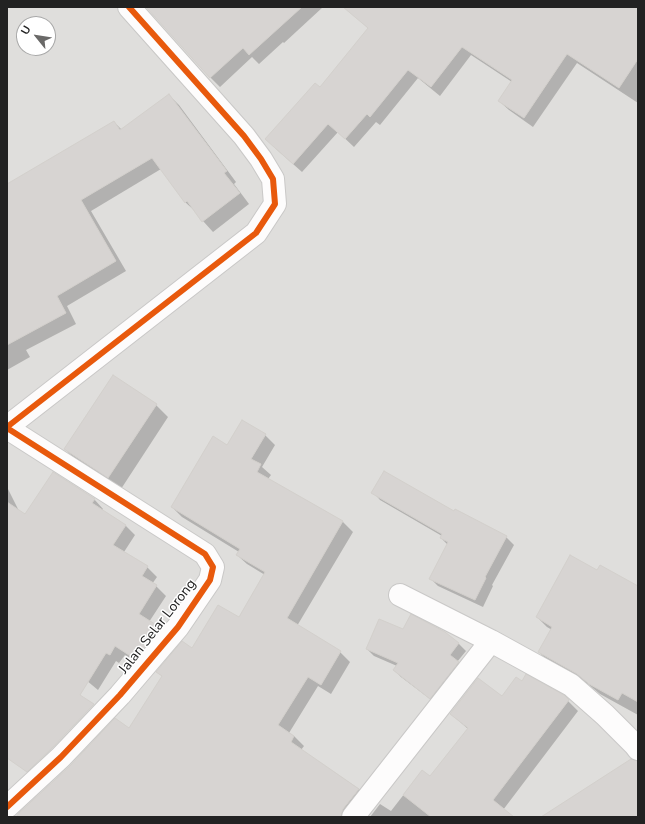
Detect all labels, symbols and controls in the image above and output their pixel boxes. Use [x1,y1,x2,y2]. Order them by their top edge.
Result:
north arrow [16,16,56,56]
text: U [18,23,35,38]
street label: Jalan Selar Lorong [116,576,200,678]

